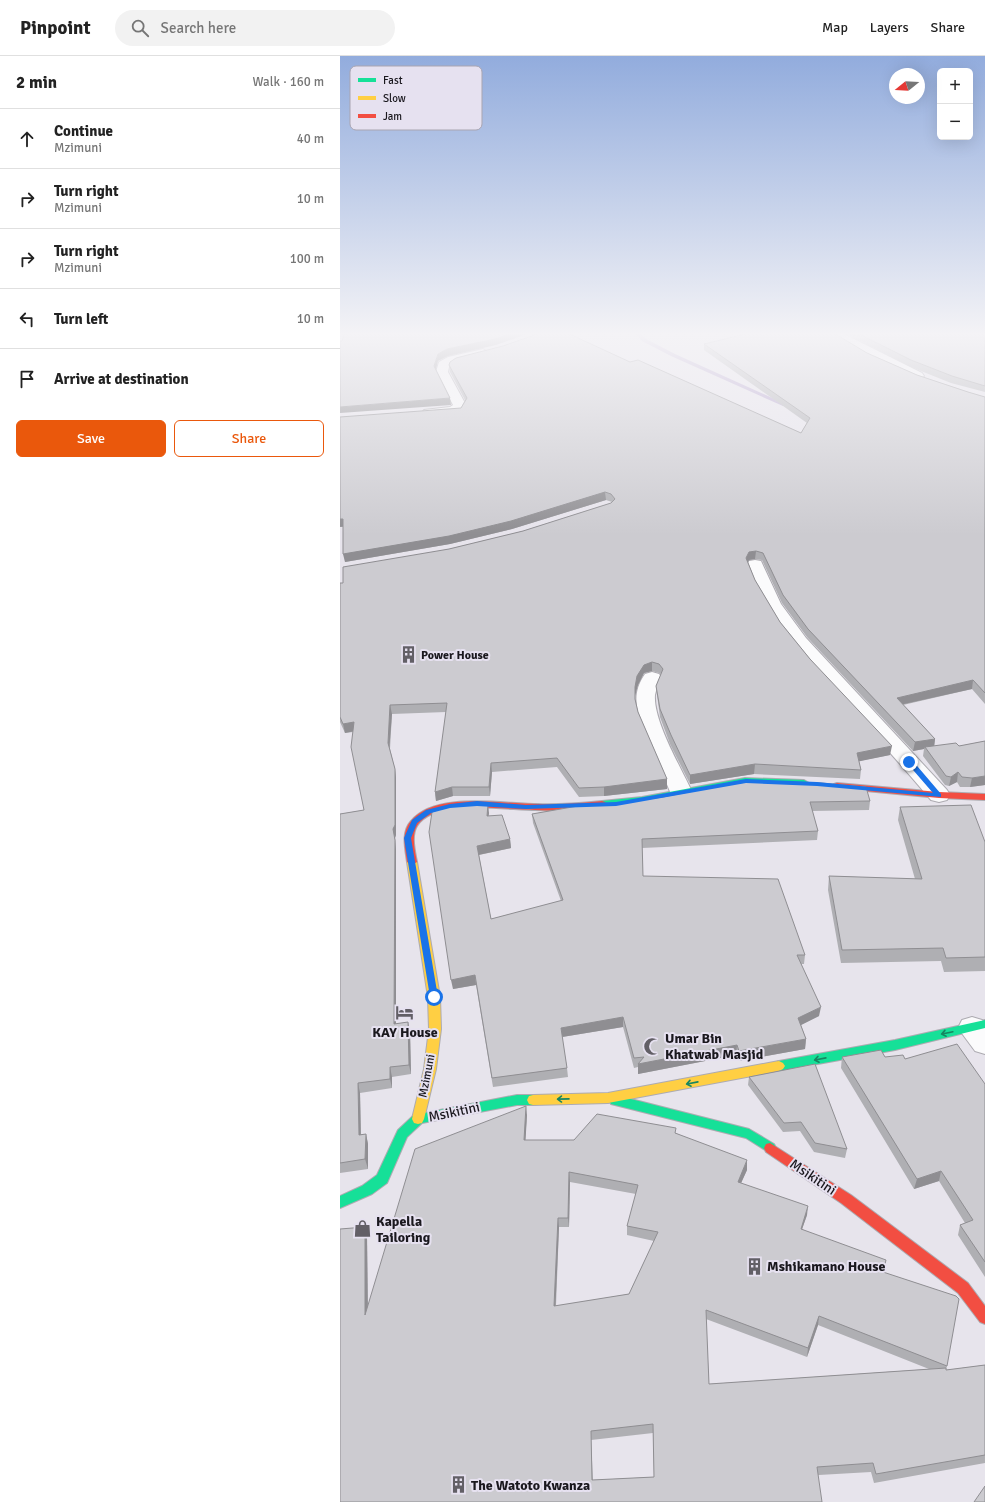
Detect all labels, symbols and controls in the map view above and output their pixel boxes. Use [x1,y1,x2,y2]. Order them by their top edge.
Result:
search box [115,10,395,46]
text: Pinpoint [20,16,91,40]
icon: search [129,17,151,39]
text: Search here [161,19,236,37]
text: Map [822,19,848,36]
text: Layers [870,19,909,36]
text: Share [931,19,965,36]
legend [350,66,482,130]
north arrow [889,68,925,104]
map controls [937,68,973,140]
button: + [937,68,973,104]
text: 2 min [16,72,57,93]
text: Walk · 160 m [253,74,324,90]
text: Fast [383,74,403,87]
text: Slow [383,92,406,105]
button: − [937,104,973,140]
text: Jam [383,110,402,123]
text: Continue [54,122,113,140]
icon: ahead [16,128,38,150]
text: 40 m [297,131,324,147]
text: Mzimuni [54,140,102,156]
text: Turn right [54,182,119,200]
icon: right [16,188,38,210]
text: 10 m [297,191,324,207]
text: Mzimuni [54,200,102,216]
text: Turn right [54,242,119,260]
icon: right [16,248,38,270]
text: 100 m [290,251,324,267]
text: Mzimuni [54,260,102,276]
icon: left [16,308,38,330]
text: Turn left [54,310,108,328]
text: 10 m [297,311,324,327]
icon: arrive [16,368,38,390]
text: Arrive at destination [54,370,189,388]
button: Save [16,420,166,457]
button: Share [174,420,324,457]
building icon: Power House [398,645,418,665]
place label: Power House [421,648,489,663]
route end [900,753,918,771]
route start [425,988,443,1006]
hotel icon: KAY House [395,1002,415,1022]
place label: KAY House [372,1024,438,1041]
place label: Umar Bin Khatwab Masjid [665,1030,764,1063]
one-way arrow [941,1030,954,1038]
mosque icon: Umar Bin Khatwab Masjid [642,1036,662,1056]
street label: Mzimuni [415,1053,439,1099]
one-way arrow [814,1055,827,1063]
one-way arrow [686,1079,699,1087]
one-way arrow [557,1095,570,1103]
street label: Msikitini [427,1098,481,1126]
street label: Msikitini [787,1155,839,1199]
place label: Kapella Tailoring [376,1213,431,1246]
shop icon: Kapella Tailoring [353,1219,373,1239]
building icon: Mshikamano House [744,1256,764,1276]
place label: Mshikamano House [767,1258,886,1275]
building icon: The Watoto Kwanza [448,1475,468,1495]
place label: The Watoto Kwanza [471,1477,590,1494]

